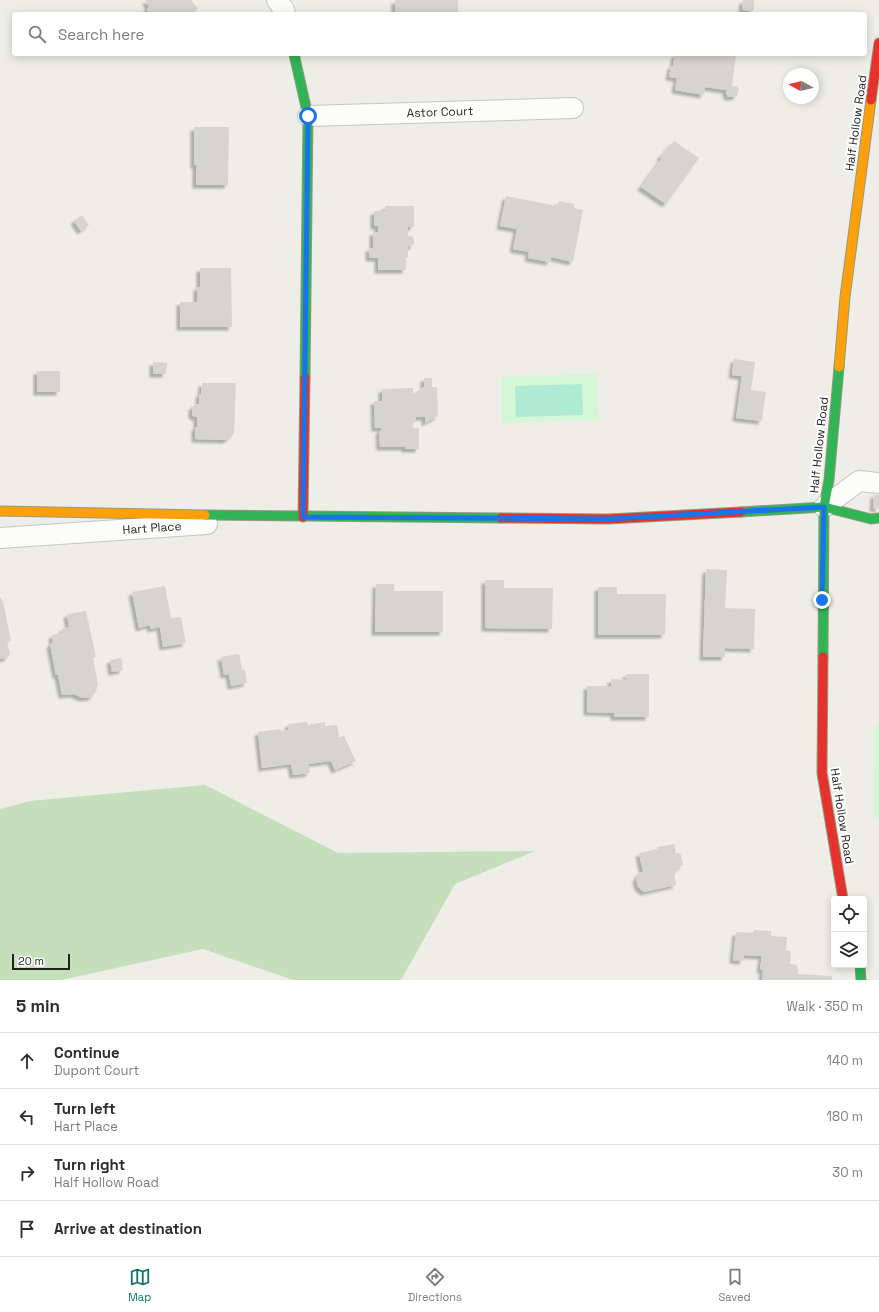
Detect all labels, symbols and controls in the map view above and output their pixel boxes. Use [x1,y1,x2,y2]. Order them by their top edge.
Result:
search box [12,12,867,56]
icon: search [26,23,48,45]
text: Search here [58,25,144,44]
north arrow [783,68,819,104]
street label: Half Hollow Road [841,74,871,172]
street label: Astor Court [406,103,474,121]
route start [299,107,317,125]
street label: Half Hollow Road [806,396,832,494]
street label: Hart Place [122,518,182,538]
route end [813,591,831,609]
street label: Half Hollow Road [827,767,857,865]
map controls [831,896,867,968]
button: locate [831,896,867,932]
button: layers [831,932,867,968]
scale bar [12,952,70,971]
text: 20 m [18,954,44,968]
text: 5 min [16,995,60,1017]
text: Walk · 350 m [786,998,863,1015]
text: Continue [54,1043,120,1062]
icon: ahead [16,1050,38,1072]
text: 140 m [827,1052,863,1069]
text: Dupont Court [54,1062,139,1079]
text: Turn left [54,1099,116,1118]
icon: left [16,1106,38,1128]
text: 180 m [827,1108,863,1125]
text: Hart Place [54,1118,118,1135]
text: Turn right [54,1155,125,1174]
icon: right [16,1162,38,1184]
text: 30 m [832,1164,863,1181]
text: Half Hollow Road [54,1174,159,1191]
icon: arrive [16,1218,38,1240]
text: Arrive at destination [54,1219,202,1238]
tab: Map [128,1266,151,1304]
tab: Directions [408,1266,462,1304]
tab: Saved [719,1266,751,1304]

